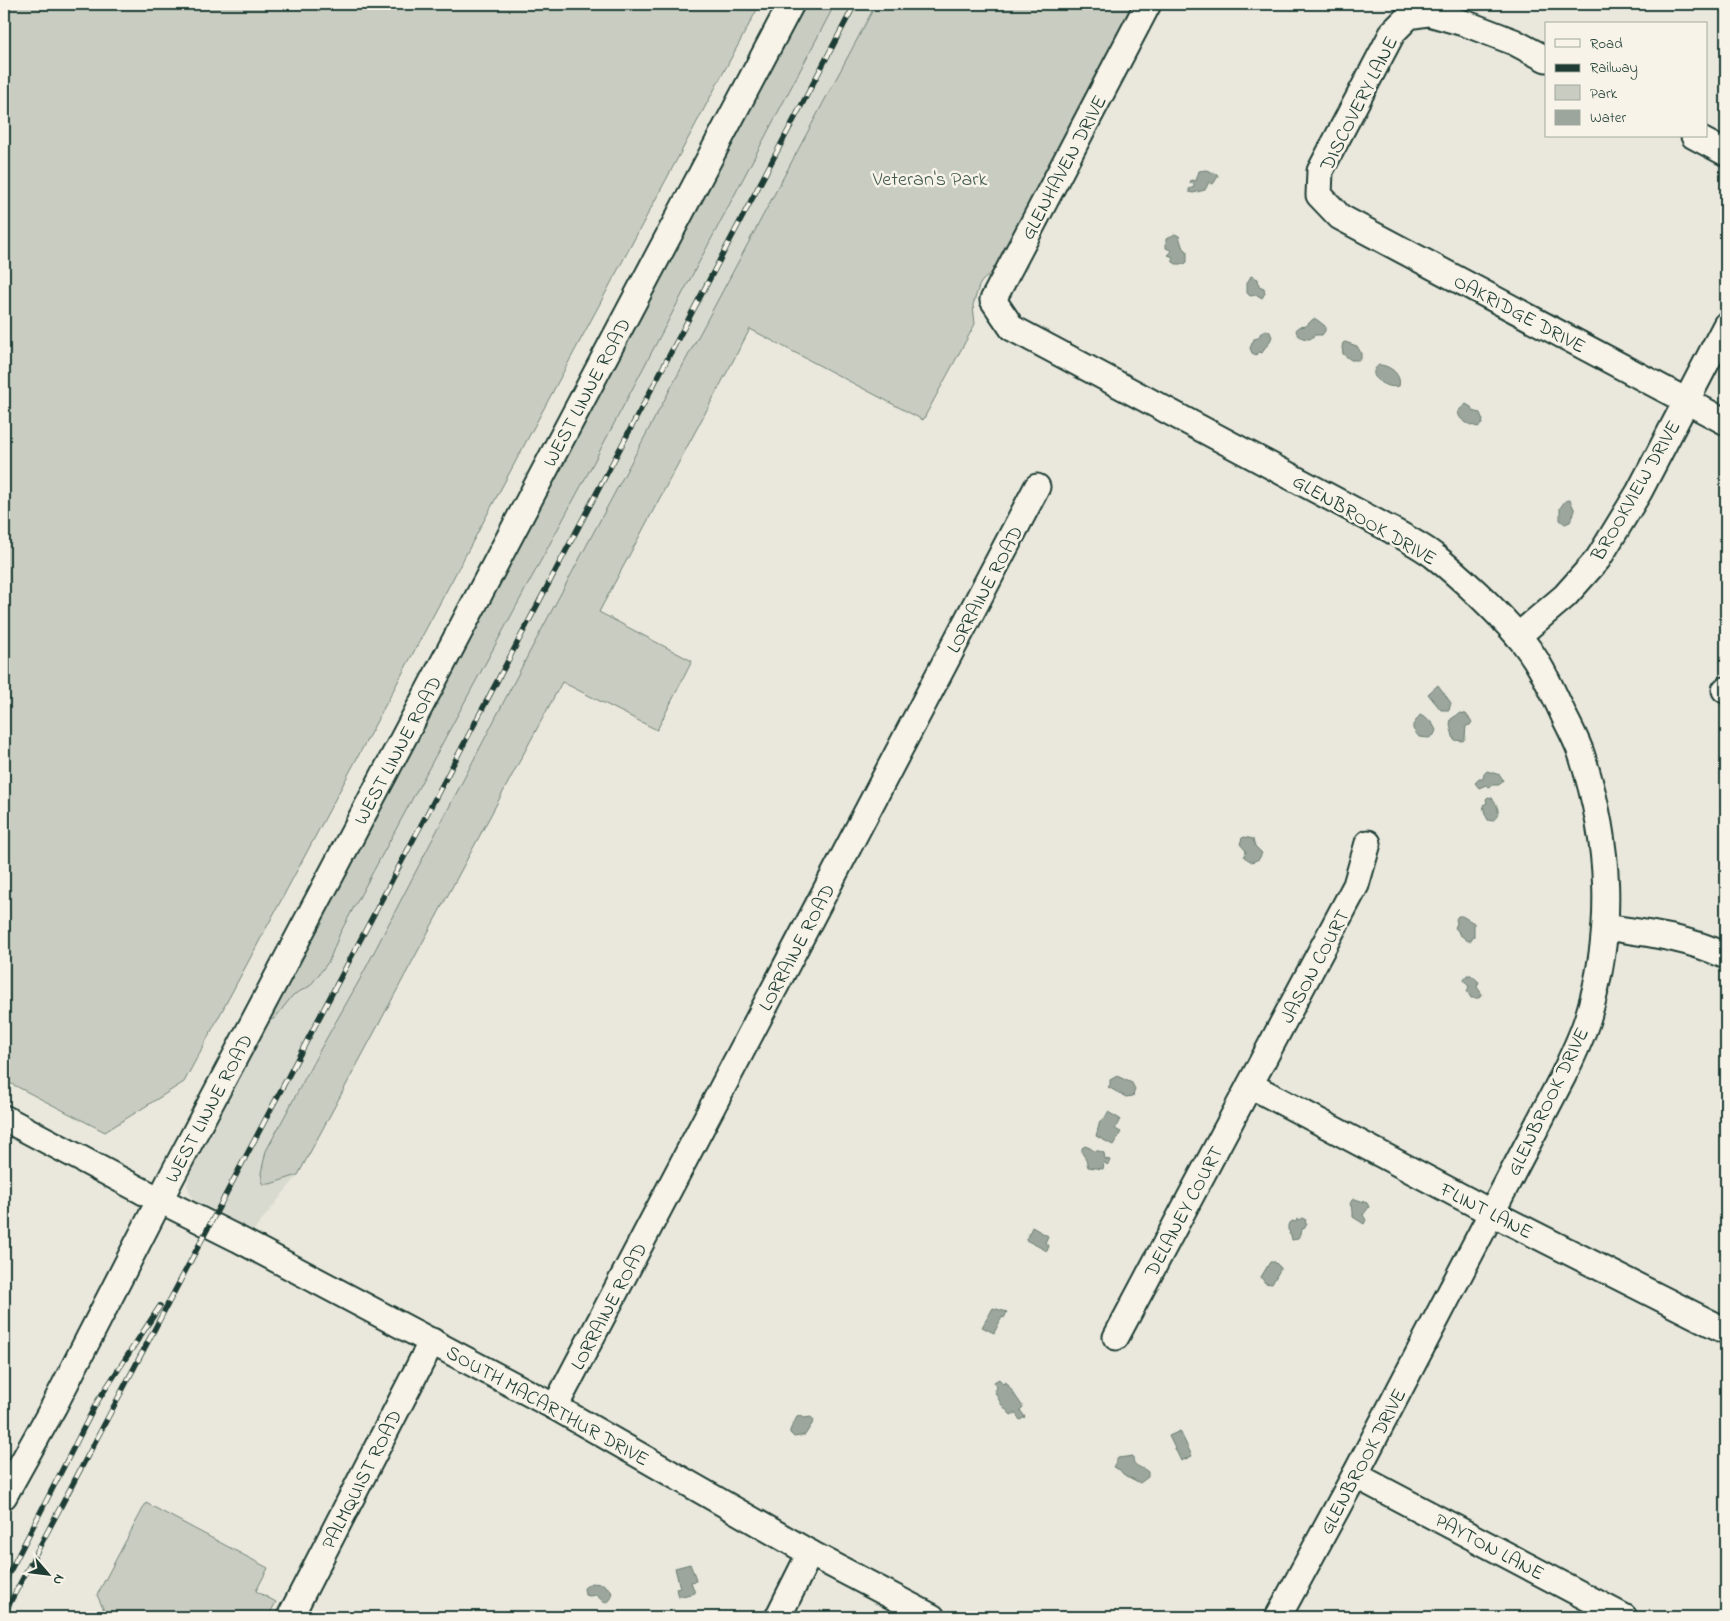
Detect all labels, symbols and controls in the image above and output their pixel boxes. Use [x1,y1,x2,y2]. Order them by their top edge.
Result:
legend [1545,22,1708,138]
street label: DISCOVERY LANE [1313,32,1407,177]
text: Road [1590,33,1623,55]
text: Railway [1590,57,1638,80]
text: Park [1590,83,1618,105]
street label: GLENHAVEN DRIVE [1015,91,1116,246]
text: Water [1590,107,1626,129]
park label: Veteran's Park [872,166,987,195]
street label: OAKRIDGE DRIVE [1448,268,1590,362]
street label: WEST LINNE ROAD [537,314,640,473]
street label: BROOKVIEW DRIVE [1585,416,1689,568]
street label: GLENBROOK DRIVE [1286,468,1441,574]
street label: LORRAINE ROAD [940,521,1032,659]
street label: WEST LINNE ROAD [348,672,451,831]
street label: LORRAINE ROAD [752,879,844,1017]
street label: JASON COURT [1274,905,1358,1029]
street label: GLENBROOK DRIVE [1501,1023,1598,1181]
street label: WEST LINNE ROAD [159,1030,262,1189]
street label: DELANEY COURT [1138,1141,1232,1284]
street label: FLINT LANE [1434,1176,1537,1248]
street label: LORRAINE ROAD [564,1238,656,1376]
street label: SOUTH MACARTHUR DRIVE [440,1339,654,1475]
street label: GLENBROOK DRIVE [1313,1384,1415,1541]
street label: PALMQUIST ROAD [316,1405,411,1555]
street label: PAYTON LANE [1429,1507,1549,1589]
north arrow [22,1548,72,1598]
text: N [47,1570,70,1589]

